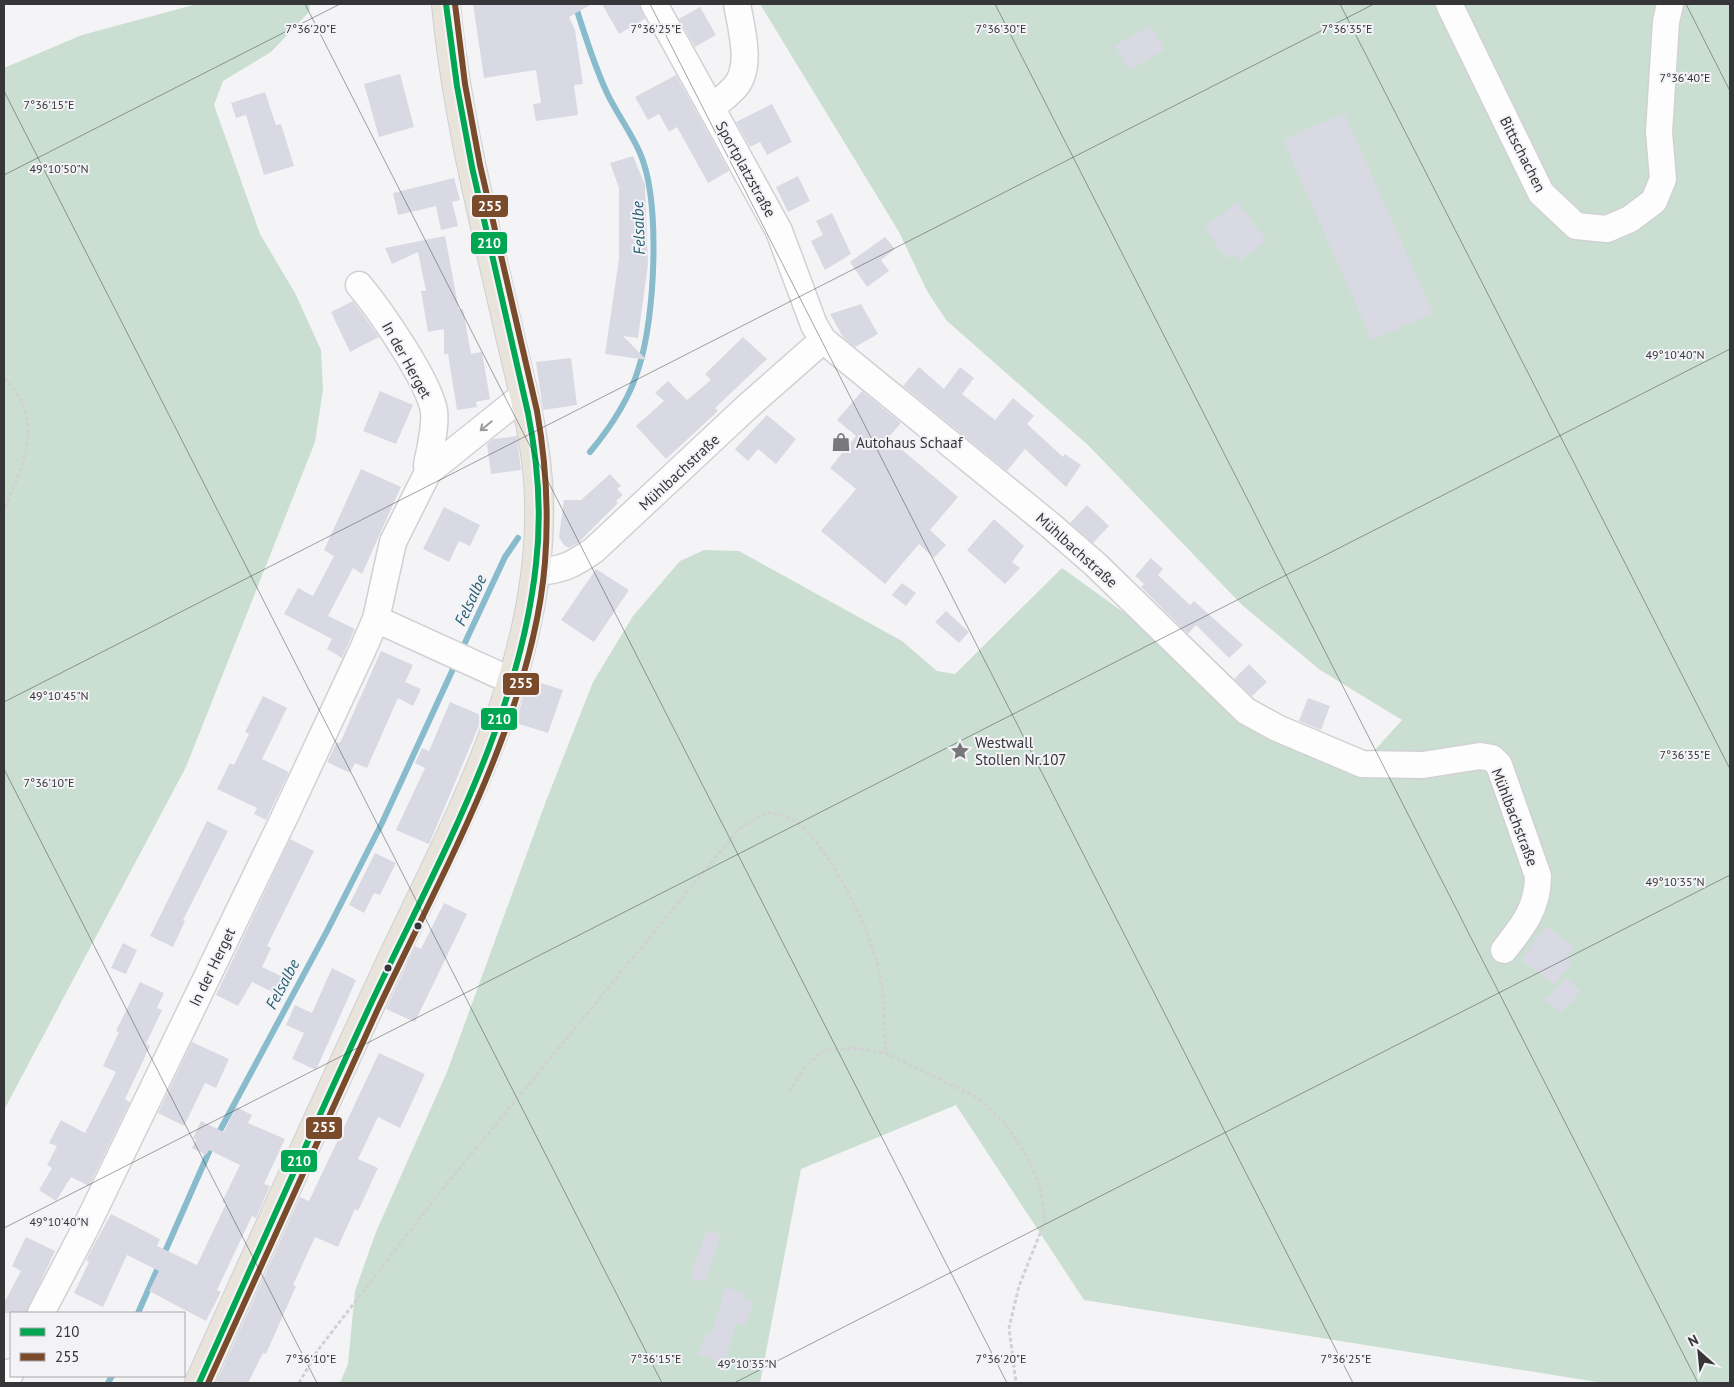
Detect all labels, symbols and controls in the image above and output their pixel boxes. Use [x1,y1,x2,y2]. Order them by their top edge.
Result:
text: 7°36'20"E [286,21,336,36]
text: 7°36'25"E [631,21,681,36]
text: 7°36'30"E [976,21,1026,36]
text: 7°36'35"E [1322,21,1372,36]
text: 7°36'40"E [1660,70,1710,85]
text: 7°36'15"E [24,97,74,112]
street label: Bittschachen [1496,113,1550,195]
street label: Sportplatzstraße [712,118,780,220]
text: 49°10'50"N [29,161,89,176]
line badge: 255 [471,194,509,218]
text: 255 [478,197,502,215]
water label: Felsalbe [627,200,649,255]
line badge: 210 [470,231,508,255]
text: 210 [477,234,501,252]
street label: In der Herget [378,318,436,402]
text: 49°10'40"N [1645,347,1705,362]
one-way arrow [479,420,492,431]
street label: Mühlbachstraße [635,430,723,514]
shop icon: Autohaus Schaaf [830,431,852,453]
place label: Autohaus Schaaf [856,433,964,452]
street label: Mühlbachstraße [1032,508,1122,592]
water label: Felsalbe [450,571,491,629]
line badge: 255 [502,672,540,696]
text: 255 [509,674,533,692]
text: 49°10'45"N [29,688,89,703]
line badge: 210 [480,707,518,731]
text: 210 [487,710,511,728]
place label: Westwall Stollen Nr.107 [975,733,1067,769]
place icon: Westwall Stollen Nr.107 [949,740,971,762]
text: 7°36'35"E [1660,747,1710,762]
street label: Mühlbachstraße [1488,765,1542,869]
text: 7°36'10"E [24,775,74,790]
text: 49°10'35"N [1645,874,1705,889]
unlabelled marker [413,921,423,931]
street label: In der Herget [185,925,239,1009]
water label: Felsalbe [261,955,304,1012]
unlabelled marker [383,963,393,973]
line badge: 255 [305,1116,343,1140]
text: 255 [312,1118,336,1136]
line badge: 210 [280,1149,318,1173]
text: 210 [287,1152,311,1170]
text: 49°10'40"N [29,1214,89,1229]
legend [10,1312,185,1377]
text: 210 [55,1322,80,1341]
north arrow [1674,1327,1724,1377]
text: N [1685,1330,1701,1351]
text: 255 [55,1347,80,1366]
text: 7°36'10"E [286,1351,336,1366]
text: 7°36'15"E [631,1351,681,1366]
text: 7°36'20"E [976,1351,1026,1366]
text: 7°36'25"E [1321,1351,1371,1366]
text: 49°10'35"N [717,1356,777,1371]

